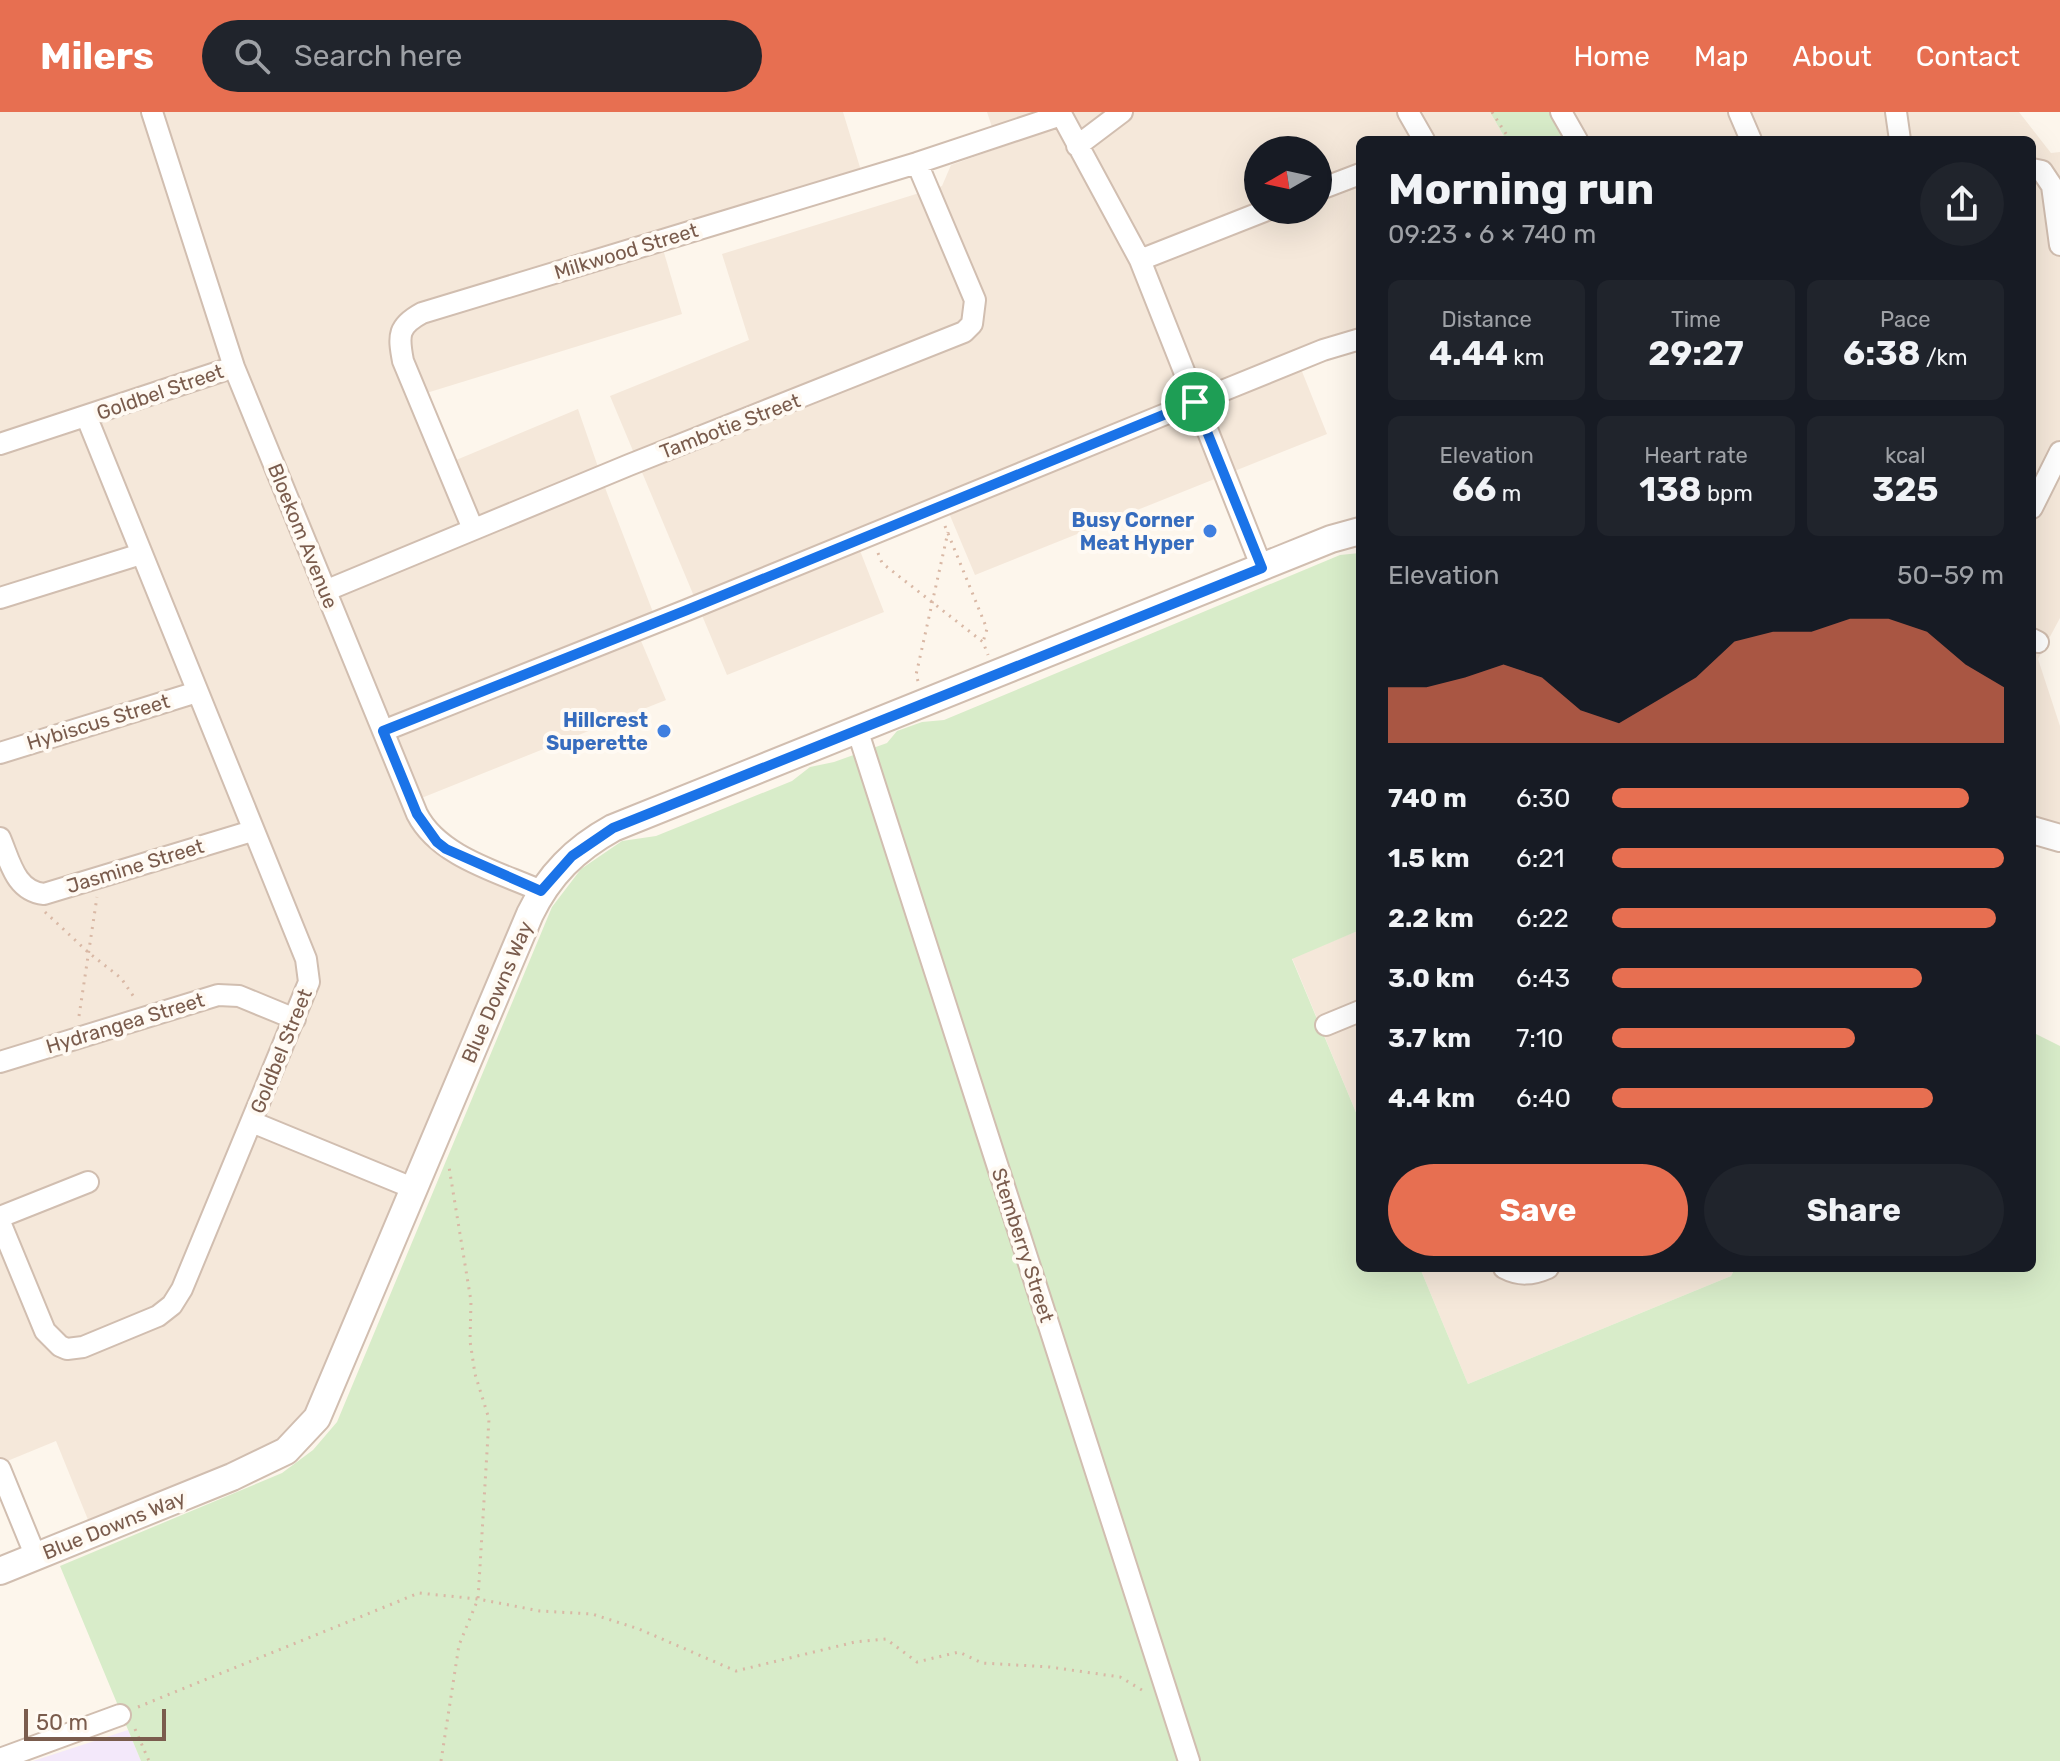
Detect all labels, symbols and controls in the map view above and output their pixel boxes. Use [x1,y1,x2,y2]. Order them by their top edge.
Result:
search box [202,20,762,92]
text: Milers [40,33,154,79]
icon: search [230,34,274,78]
text: Search here [294,38,462,74]
text: Home [1573,40,1650,73]
text: Map [1694,40,1748,73]
text: About [1792,40,1872,73]
text: Contact [1916,40,2020,73]
north arrow [1244,136,1332,224]
map controls [1244,136,1332,224]
button: share [1920,162,2004,246]
text: Morning run [1388,163,1654,215]
street label: Milkwood Street [551,218,701,284]
text: 09:23 · 6 × 740 m [1388,219,1596,250]
text: Distance [1442,306,1532,333]
text: Time [1671,306,1721,333]
text: Pace [1880,306,1931,333]
text: 4.44 [1429,333,1508,374]
text: 29:27 [1648,333,1744,374]
text: 6:38 [1843,333,1921,374]
text: km [1508,344,1544,371]
text: /km [1921,344,1968,371]
street label: Goldbel Street [93,359,227,425]
pin [1161,368,1229,436]
icon: arrive [1173,380,1217,424]
street label: Tambotie Street [656,388,804,464]
text: Elevation [1440,442,1534,469]
text: Heart rate [1644,442,1748,469]
text: kcal [1885,442,1926,469]
street label: Bloekom Avenue [263,460,343,612]
text: 66 [1452,469,1496,510]
text: 138 [1639,469,1702,510]
text: 325 [1872,469,1939,510]
text: m [1496,480,1521,507]
text: bpm [1702,480,1753,507]
place label: Busy Corner Meat Hyper [1072,508,1194,555]
marker: Busy Corner Meat Hyper [1201,522,1219,540]
text: Elevation [1388,560,1499,591]
text: 50–59 m [1897,560,2004,591]
street label: Hybiscus Street [24,689,173,755]
place label: Hillcrest Superette [546,708,648,755]
marker: Hillcrest Superette [655,722,673,740]
text: 740 m [1388,783,1467,814]
text: 6:30 [1516,783,1570,814]
street label: Jasmine Street [63,834,207,898]
text: 1.5 km [1388,843,1470,874]
text: 6:21 [1516,843,1565,874]
text: 2.2 km [1388,903,1474,934]
text: 6:22 [1516,903,1569,934]
street label: Blue Downs Way [456,917,538,1067]
text: 3.0 km [1388,963,1475,994]
text: 6:43 [1516,963,1570,994]
street label: Goldbel Street [245,985,317,1117]
street label: Hydrangea Street [43,987,207,1059]
text: 3.7 km [1388,1023,1471,1054]
text: 7:10 [1516,1023,1564,1054]
text: 4.4 km [1388,1083,1475,1114]
text: 6:40 [1516,1083,1571,1114]
button: Save [1388,1164,1688,1256]
button: Share [1704,1164,2004,1256]
street label: Stemberry Street [987,1165,1059,1325]
street label: Blue Downs Way [39,1485,189,1565]
scale bar [24,1705,166,1741]
text: 50 m [36,1709,88,1736]

